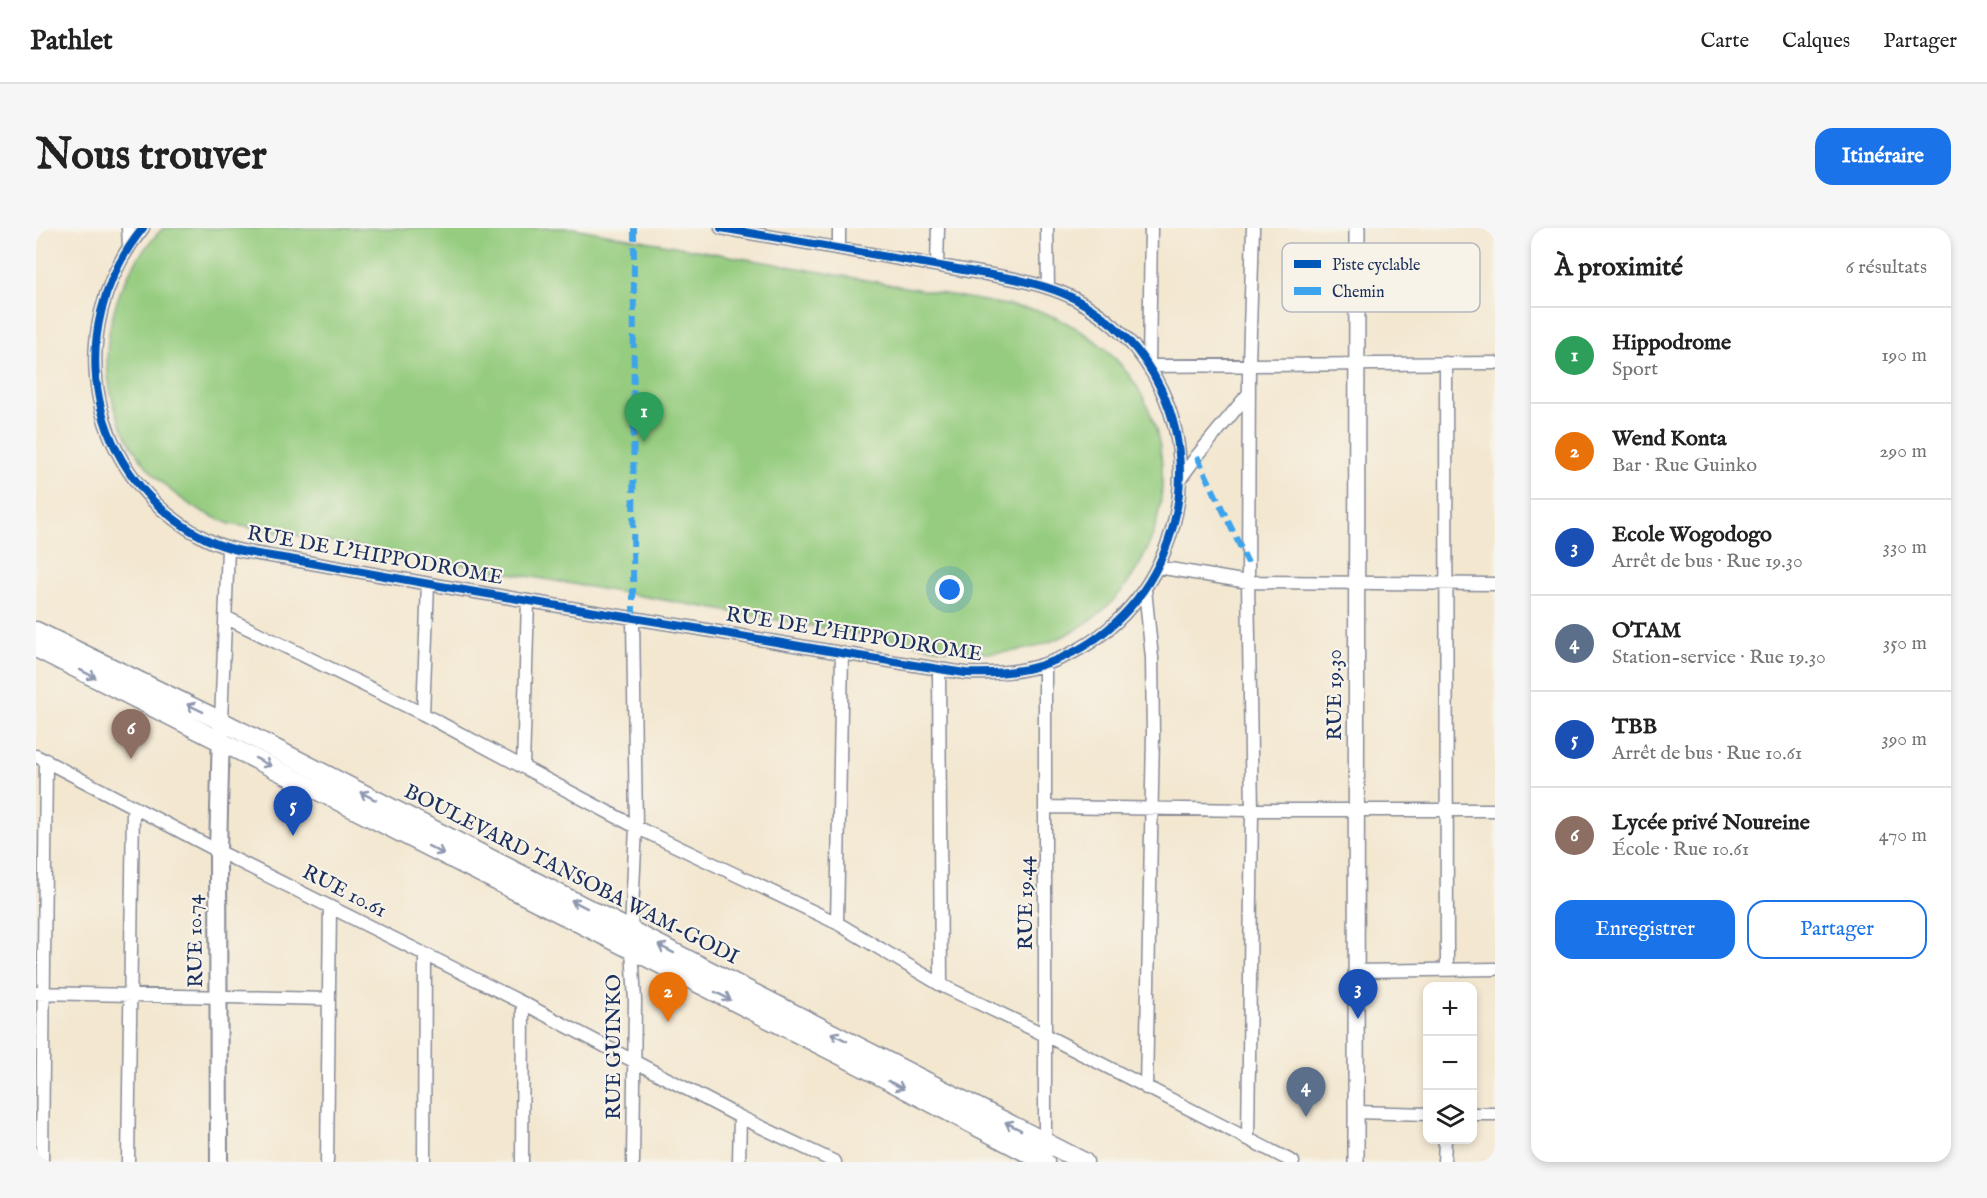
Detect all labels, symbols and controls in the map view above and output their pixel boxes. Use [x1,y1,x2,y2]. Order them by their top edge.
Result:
text: Pathlet [30,24,113,59]
text: Carte [1700,28,1749,55]
text: Calques [1782,28,1850,55]
text: Partager [1883,28,1957,55]
button: Itinéraire [1815,128,1951,185]
text: Nous trouver [36,130,267,183]
legend [1282,243,1480,312]
text: À proximité [1555,251,1683,284]
text: 6 résultats [1845,255,1927,280]
text: Piste cyclable [1332,256,1420,276]
text: Chemin [1332,283,1385,303]
text: Hippodrome [1612,329,1731,357]
text: 1 [1571,343,1578,368]
text: 190 m [1881,343,1927,368]
text: Sport [1612,357,1658,382]
pin: 1 [624,392,664,442]
text: Wend Konta [1612,425,1727,453]
text: 2 [1570,439,1579,464]
text: 290 m [1879,439,1927,464]
text: Bar · Rue Guinko [1612,453,1757,478]
street label: RUE DE L'HIPPODROME [245,520,505,592]
text: Ecole Wogodogo [1612,521,1772,549]
text: 3 [1571,535,1578,560]
text: 330 m [1882,535,1927,560]
text: Arrêt de bus · Rue 19.30 [1612,549,1803,574]
your location [935,575,964,604]
street label: RUE DE L'HIPPODROME [724,601,984,669]
text: OTAM [1612,617,1681,645]
text: 4 [1570,631,1579,656]
text: 350 m [1883,631,1927,656]
text: Station-service · Rue 19.30 [1612,645,1826,670]
street label: RUE 19.30 [1322,649,1349,741]
one-way arrow [79,669,97,680]
one-way arrow [186,701,204,713]
pin: 6 [112,710,151,759]
text: TBB [1612,713,1657,741]
text: 5 [1571,727,1578,752]
text: 390 m [1881,727,1927,752]
text: Arrêt de bus · Rue 10.61 [1612,741,1802,766]
one-way arrow [253,756,271,768]
street label: BOULEVARD TANSOBA WAM-GODI [399,778,743,972]
pin: 5 [274,786,312,836]
one-way arrow [360,790,378,801]
text: Lycée privé Noureine [1612,809,1810,837]
text: 6 [1570,823,1579,848]
text: 470 m [1879,823,1927,848]
text: École · Rue 10.61 [1612,837,1749,862]
one-way arrow [427,845,445,856]
street label: RUE 19.44 [1013,855,1040,950]
street label: RUE 10.61 [297,859,391,925]
street label: RUE 10.74 [182,893,210,988]
one-way arrow [571,898,589,910]
button: Enregistrer [1555,900,1735,959]
button: Partager [1747,900,1927,959]
one-way arrow [657,942,675,954]
pin: 3 [1338,970,1378,1019]
pin: 2 [648,972,688,1022]
street label: RUE GUINKO [601,974,628,1120]
map controls [1423,982,1477,1144]
button: + [1423,982,1477,1036]
one-way arrow [713,991,731,1002]
one-way arrow [831,1031,849,1042]
button: − [1423,1036,1477,1090]
pin: 4 [1286,1068,1326,1117]
one-way arrow [887,1079,905,1091]
button: layers [1423,1090,1477,1144]
one-way arrow [1004,1119,1022,1131]

